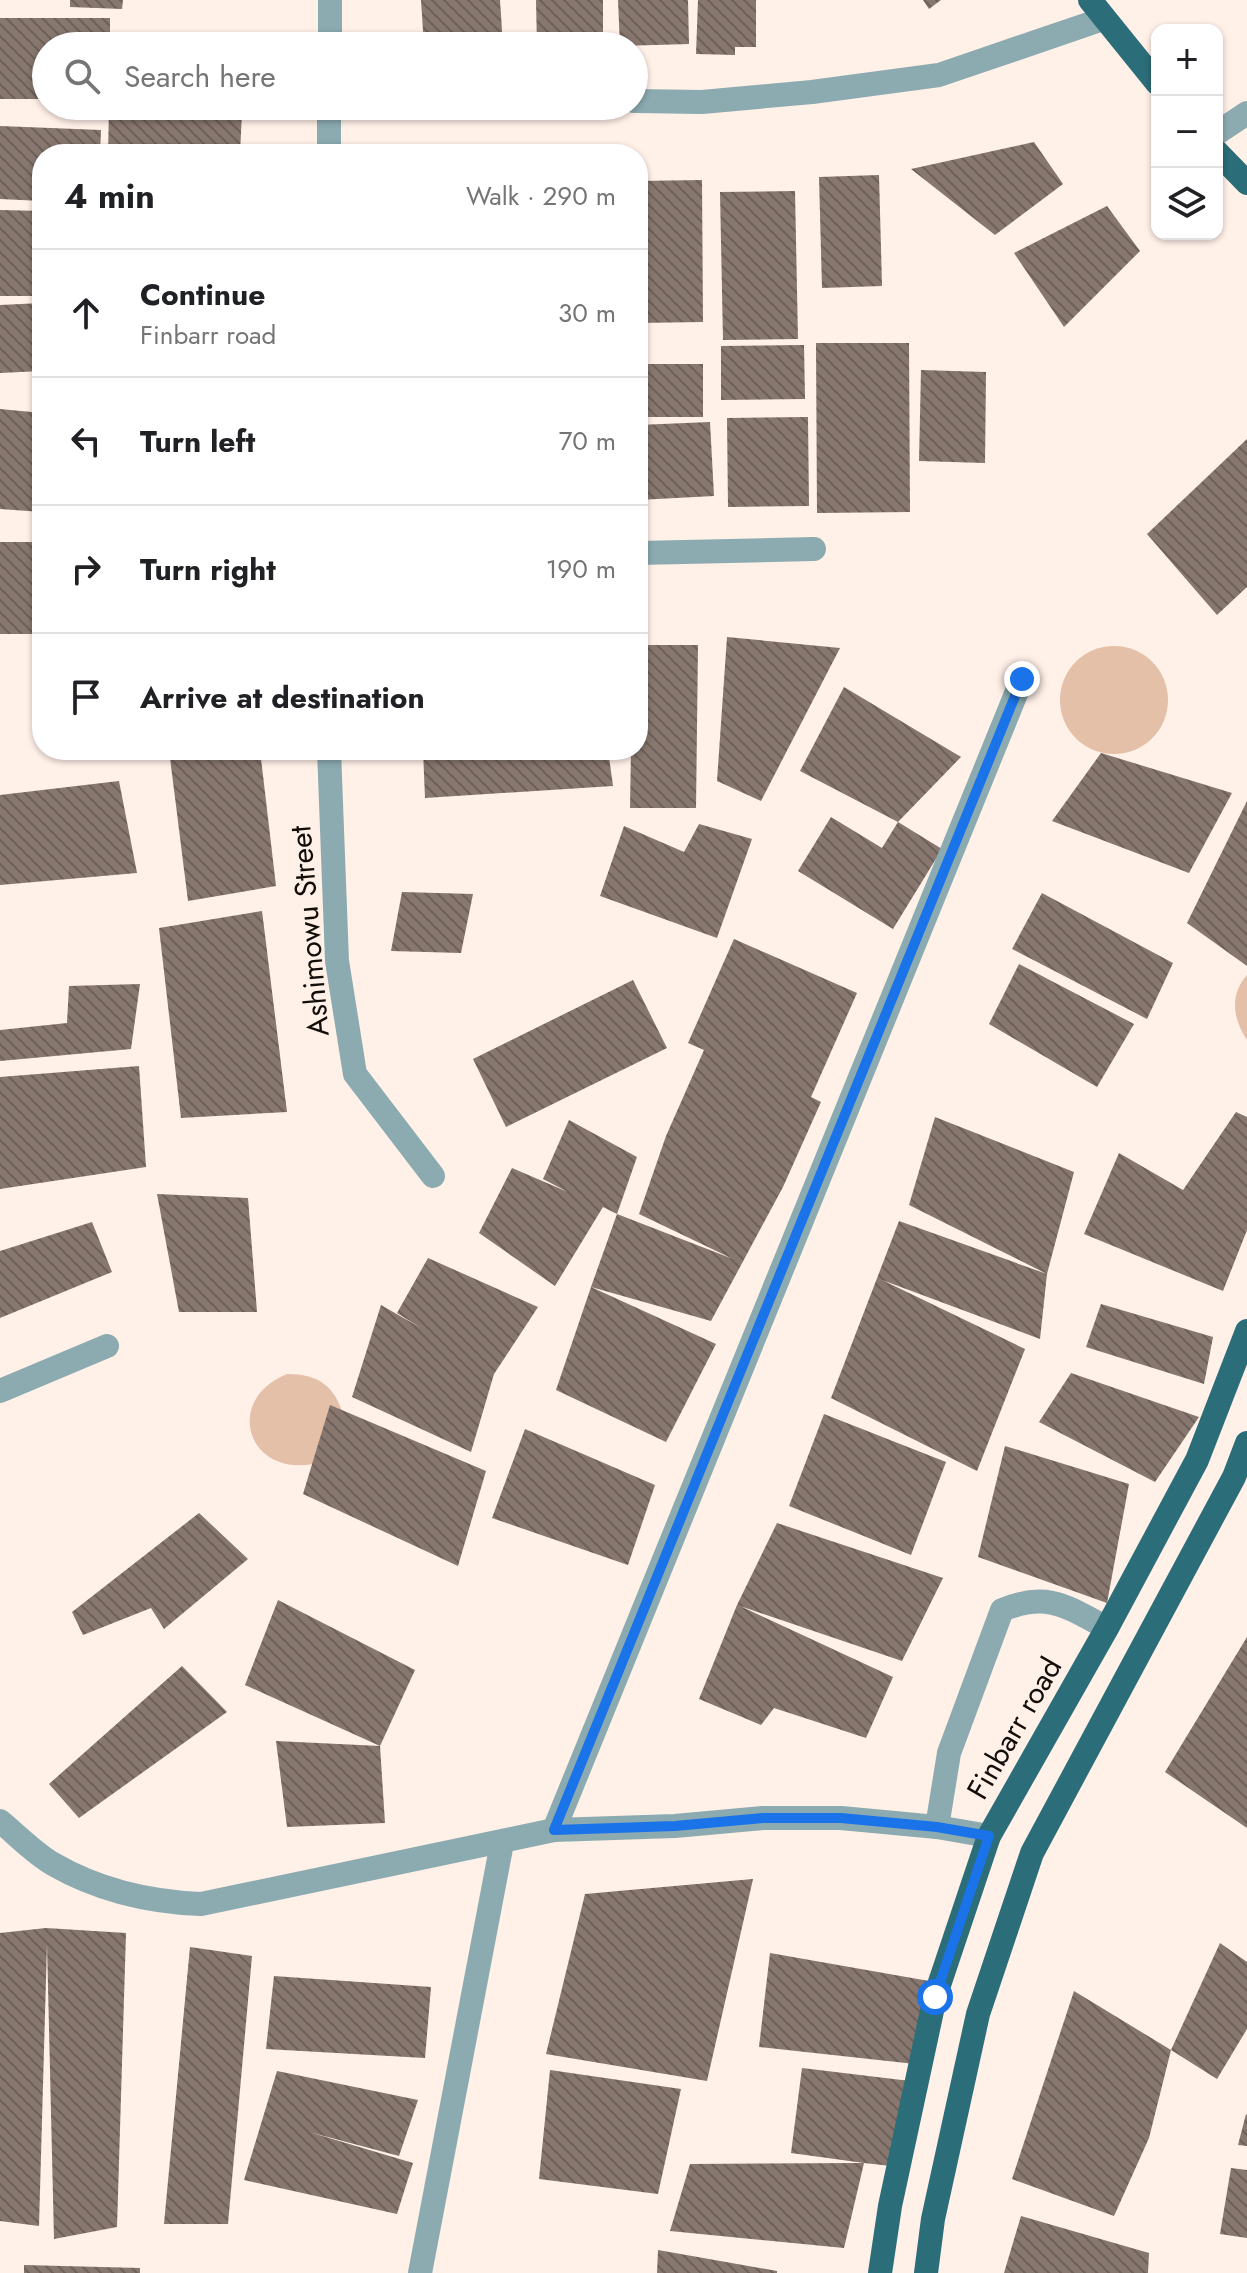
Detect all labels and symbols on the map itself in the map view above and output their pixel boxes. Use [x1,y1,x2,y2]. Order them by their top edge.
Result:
route end [1004,661,1040,697]
street label: Ashimowu Street [278,823,340,1038]
street label: Finbarr road [956,1649,1072,1807]
route start [917,1979,953,2015]

